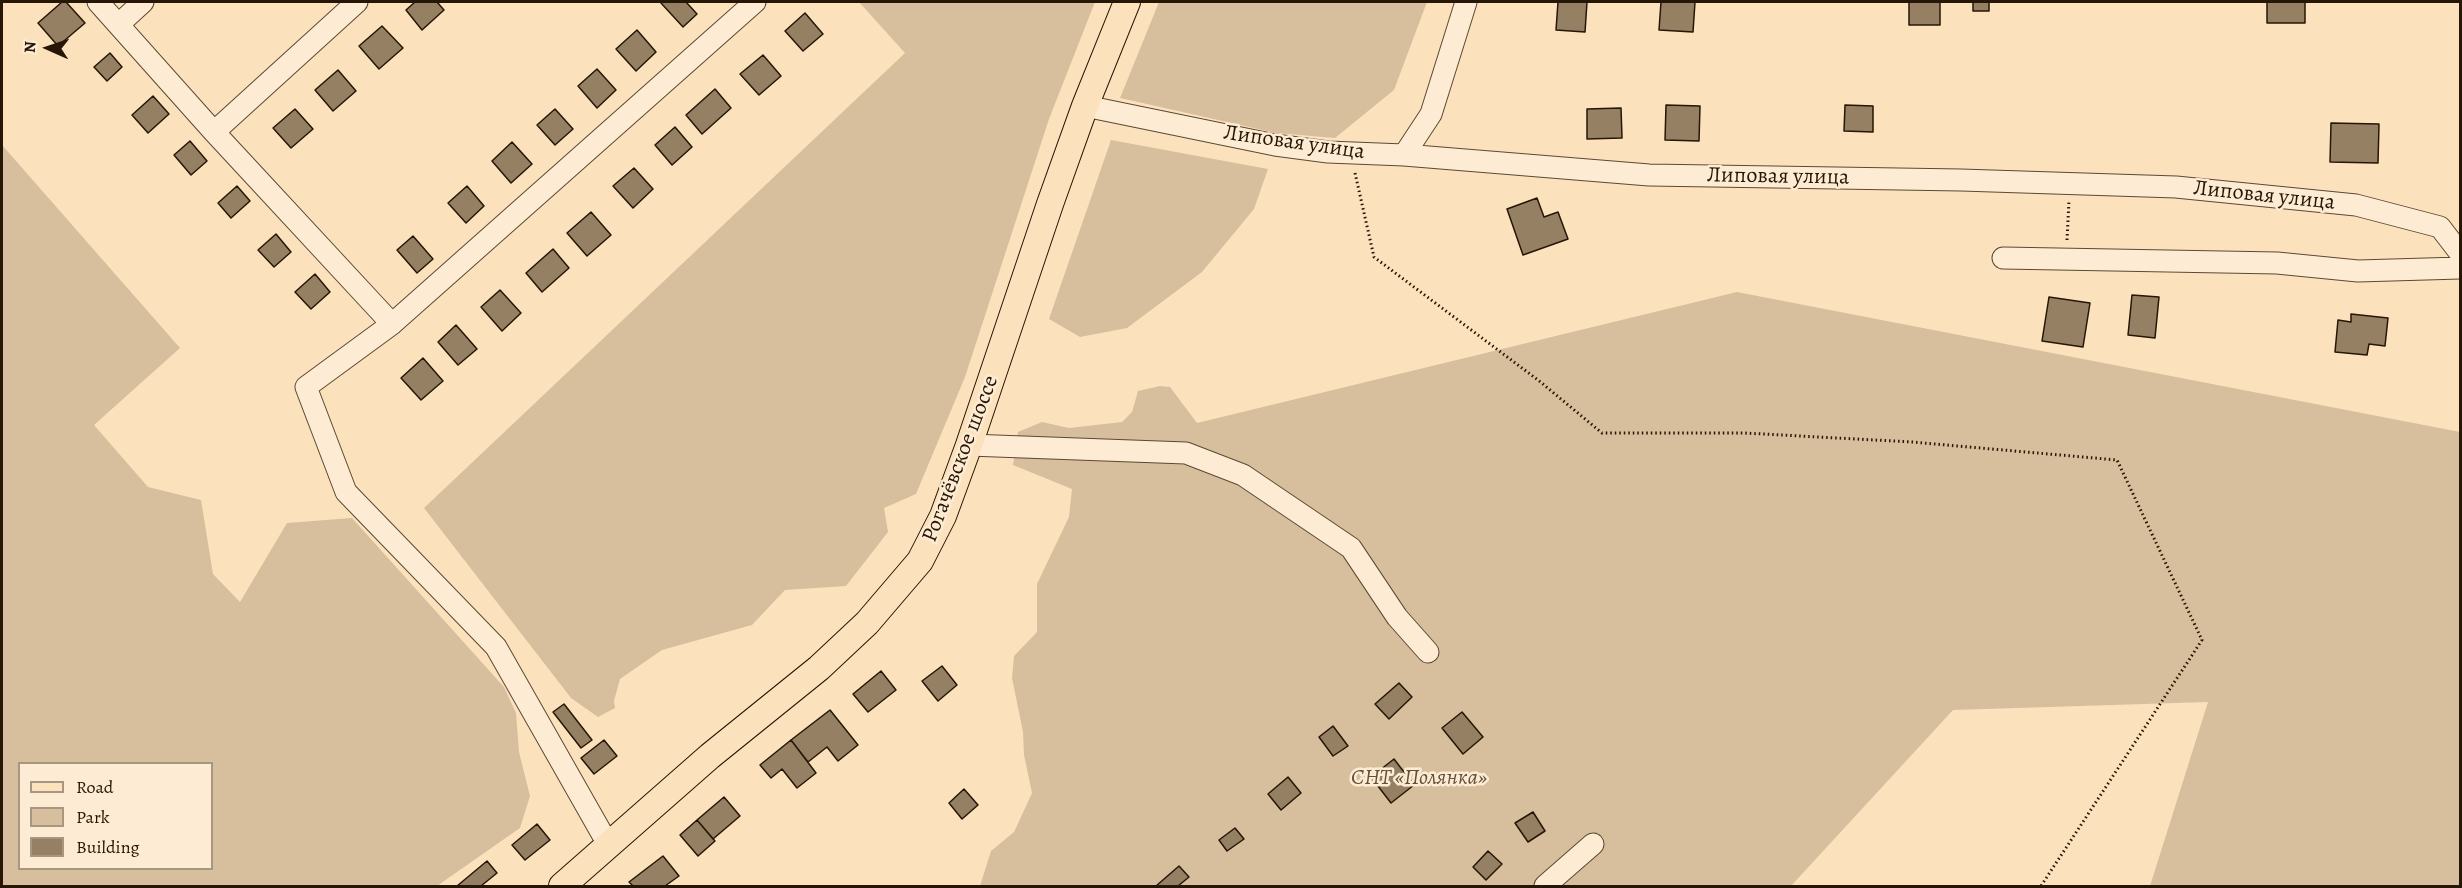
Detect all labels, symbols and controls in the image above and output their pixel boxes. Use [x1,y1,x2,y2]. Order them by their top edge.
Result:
north arrow [18,18,78,78]
text: N [19,41,41,53]
street label: Липовая улица [1222,120,1366,166]
street label: Липовая улица [1707,163,1849,191]
street label: Липовая улица [2192,175,2336,217]
street label: Рогачёвское шоссе [917,372,1005,546]
legend [18,762,213,870]
park label: СНТ «Полянка» [1351,766,1487,792]
text: Road [76,775,113,799]
text: Park [76,805,110,829]
text: Building [76,835,140,859]

